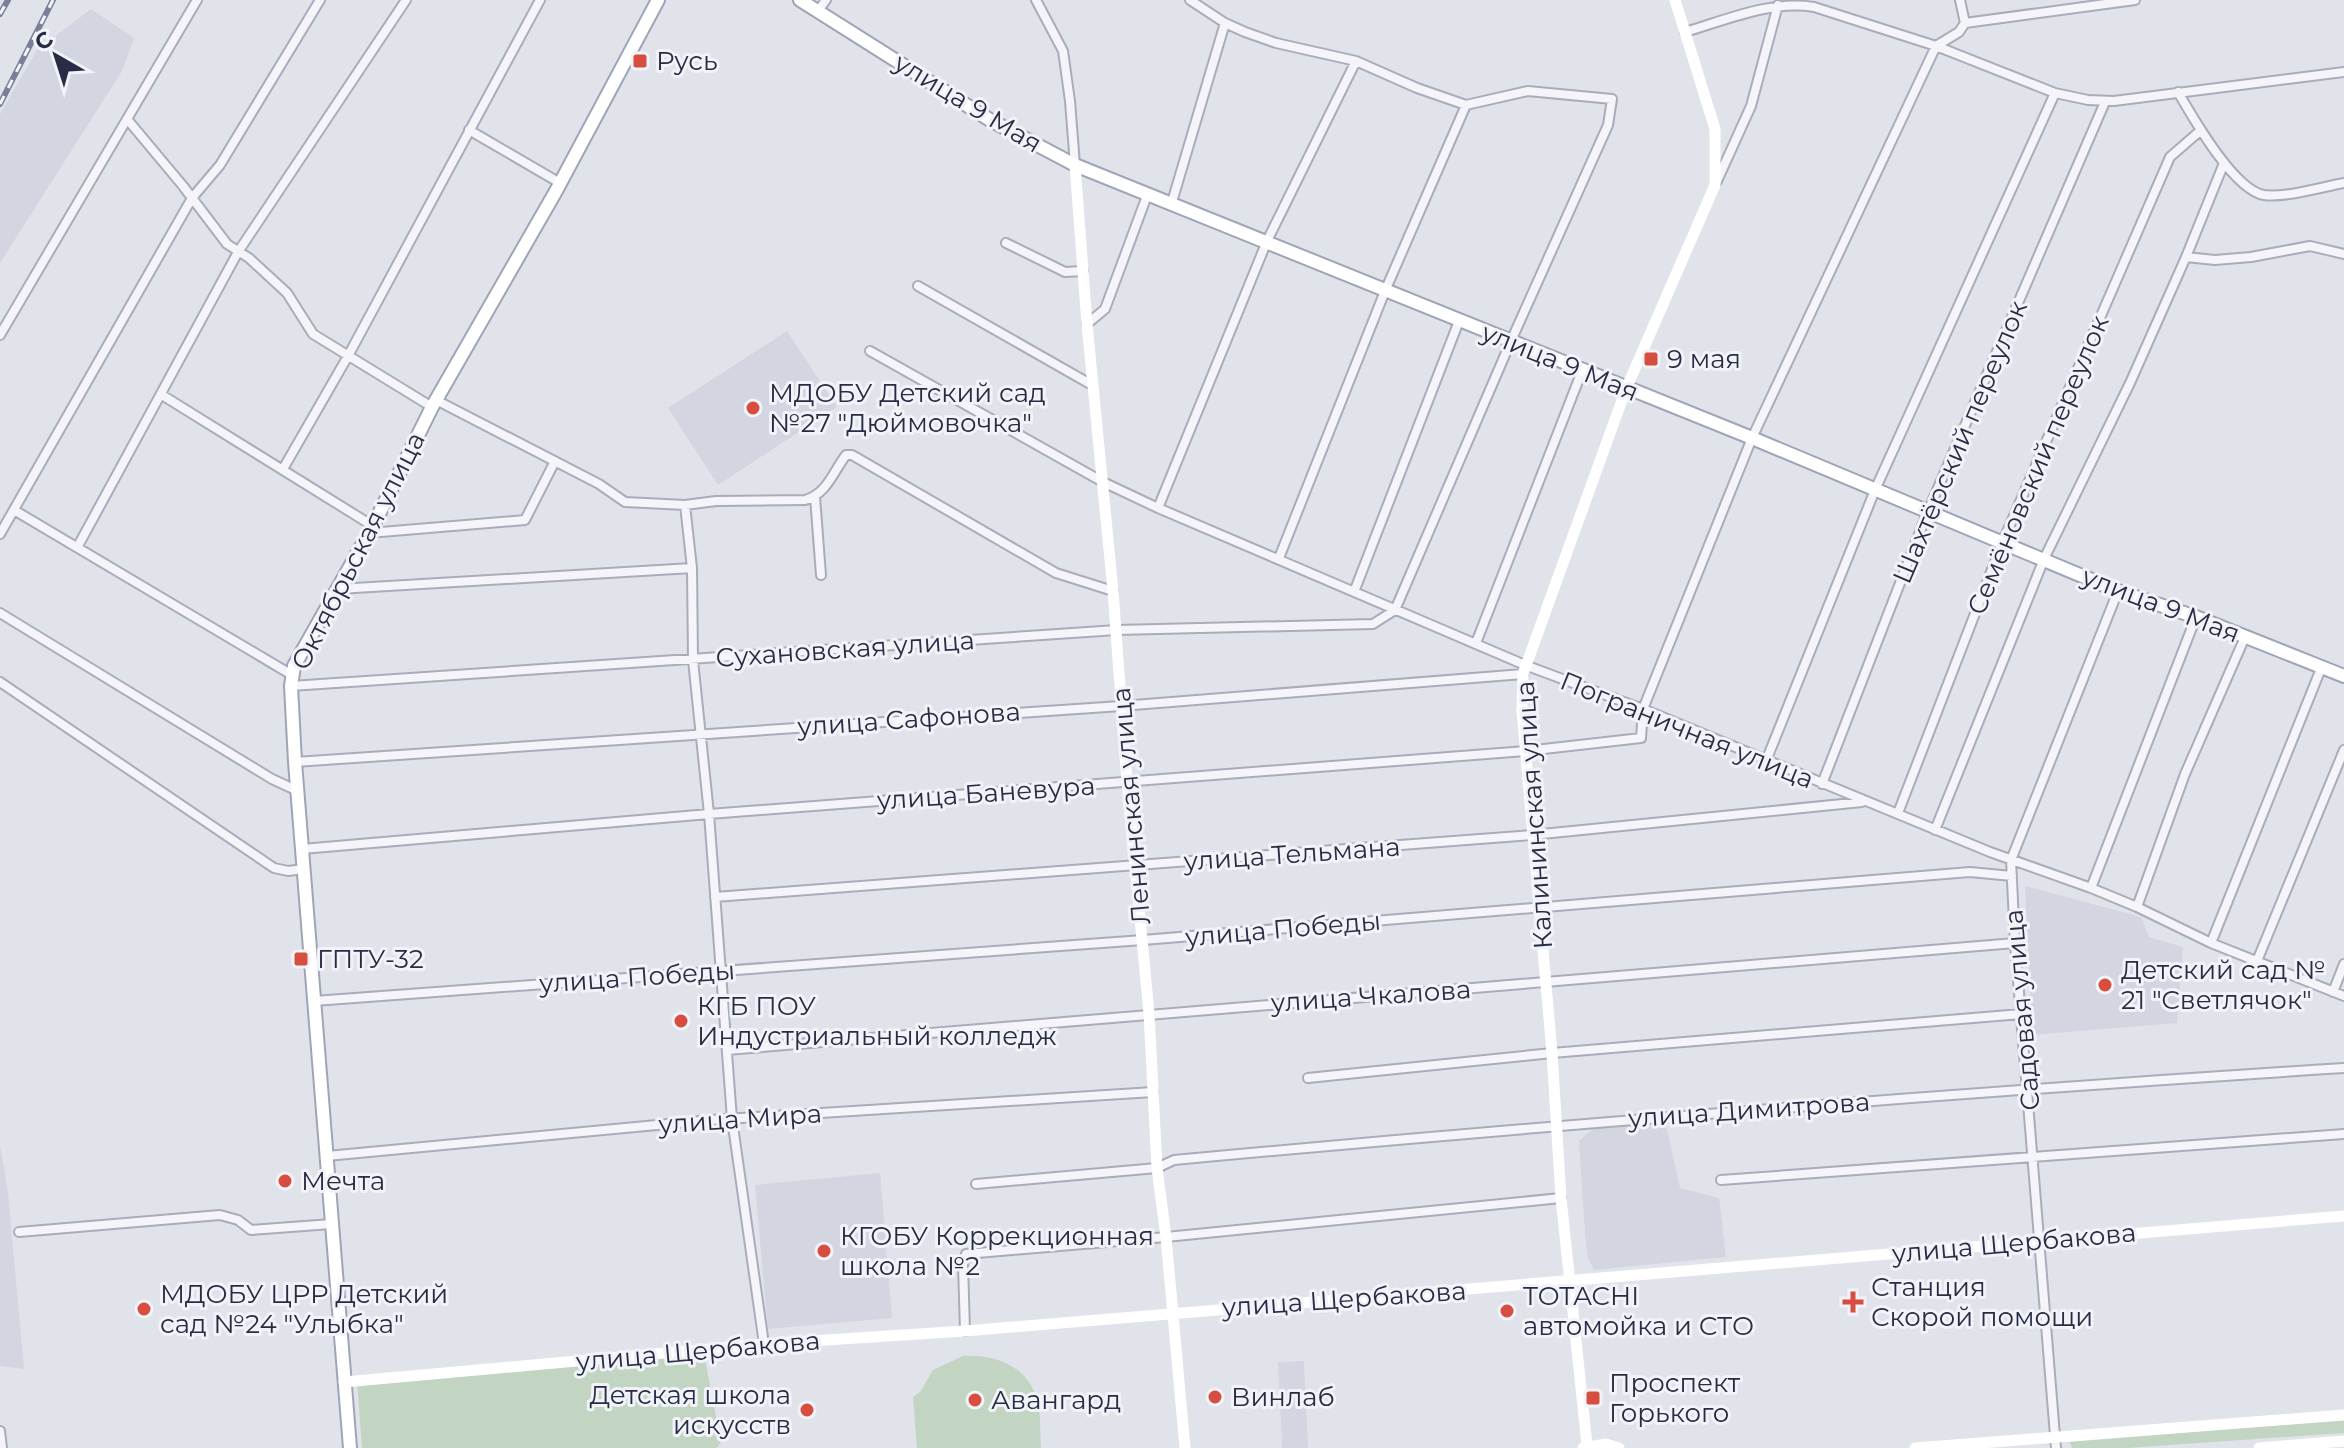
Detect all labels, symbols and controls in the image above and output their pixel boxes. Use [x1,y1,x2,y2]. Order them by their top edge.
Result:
north arrow [16,16,96,96]
text: С [29,25,58,56]
place label: Русь [656,45,718,77]
street label: улица 9 Мая [888,46,1048,160]
marker: Русь [631,52,649,70]
street label: Шахтёрский переулок [1886,296,2034,588]
street label: Семёновский переулок [1960,310,2116,620]
street label: улица 9 Мая [1476,316,1643,408]
place label: 9 мая [1667,343,1741,375]
marker: 9 мая [1642,350,1660,368]
place label: МДОБУ Детский сад №27 "Дюймовочка" [769,377,1046,439]
marker: МДОБУ Детский сад №27 "Дюймовочка" [744,399,762,417]
street label: Октябрьская улица [284,427,432,675]
street label: улица 9 Мая [2077,560,2244,650]
street label: Сухановская улица [714,624,976,674]
street label: Пограничная улица [1556,664,1818,796]
street label: Калининская улица [1509,680,1559,950]
street label: Ленинская улица [1105,686,1157,926]
street label: улица Сафонова [795,695,1022,743]
street label: улица Баневура [875,769,1096,817]
street label: улица Тельмана [1182,830,1401,878]
street label: улица Победы [1183,905,1382,954]
street label: Садовая улица [1997,908,2047,1112]
place label: ГПТУ-32 [317,943,424,975]
marker: ГПТУ-32 [292,950,310,968]
street label: улица Победы [537,954,736,1000]
place label: Детский сад № 21 "Светлячок" [2121,954,2325,1016]
street label: улица Чкалова [1269,973,1472,1019]
marker: Детский сад № 21 "Светлячок" [2096,976,2114,994]
place label: КГБ ПОУ Индустриальный колледж [697,990,1057,1052]
marker: КГБ ПОУ Индустриальный колледж [672,1012,690,1030]
street label: улица Димитрова [1626,1086,1871,1134]
street label: улица Мира [656,1097,823,1141]
place label: Мечта [301,1165,385,1197]
marker: Мечта [276,1172,294,1190]
street label: улица Щербакова [1890,1216,2137,1270]
place label: КГОБУ Коррекционная школа №2 [840,1220,1154,1282]
marker: КГОБУ Коррекционная школа №2 [815,1242,833,1260]
place label: Станция Скорой помощи [1871,1271,2093,1333]
street label: улица Щербакова [1220,1274,1467,1324]
place label: МДОБУ ЦРР Детский сад №24 "Улыбка" [160,1278,448,1340]
place label: TOTACHI автомойка и СТО [1523,1280,1754,1342]
marker: Станция Скорой помощи [1842,1291,1864,1313]
marker: МДОБУ ЦРР Детский сад №24 "Улыбка" [135,1300,153,1318]
marker: TOTACHI автомойка и СТО [1498,1302,1516,1320]
street label: улица Щербакова [574,1324,821,1378]
place label: Проспект Горького [1609,1367,1741,1429]
place label: Детская школа искусств [590,1379,791,1441]
place label: Винлаб [1231,1381,1335,1413]
place label: Авангард [991,1384,1121,1416]
marker: Винлаб [1206,1388,1224,1406]
marker: Проспект Горького [1584,1389,1602,1407]
marker: Авангард [966,1391,984,1409]
marker: Детская школа искусств [798,1401,816,1419]

